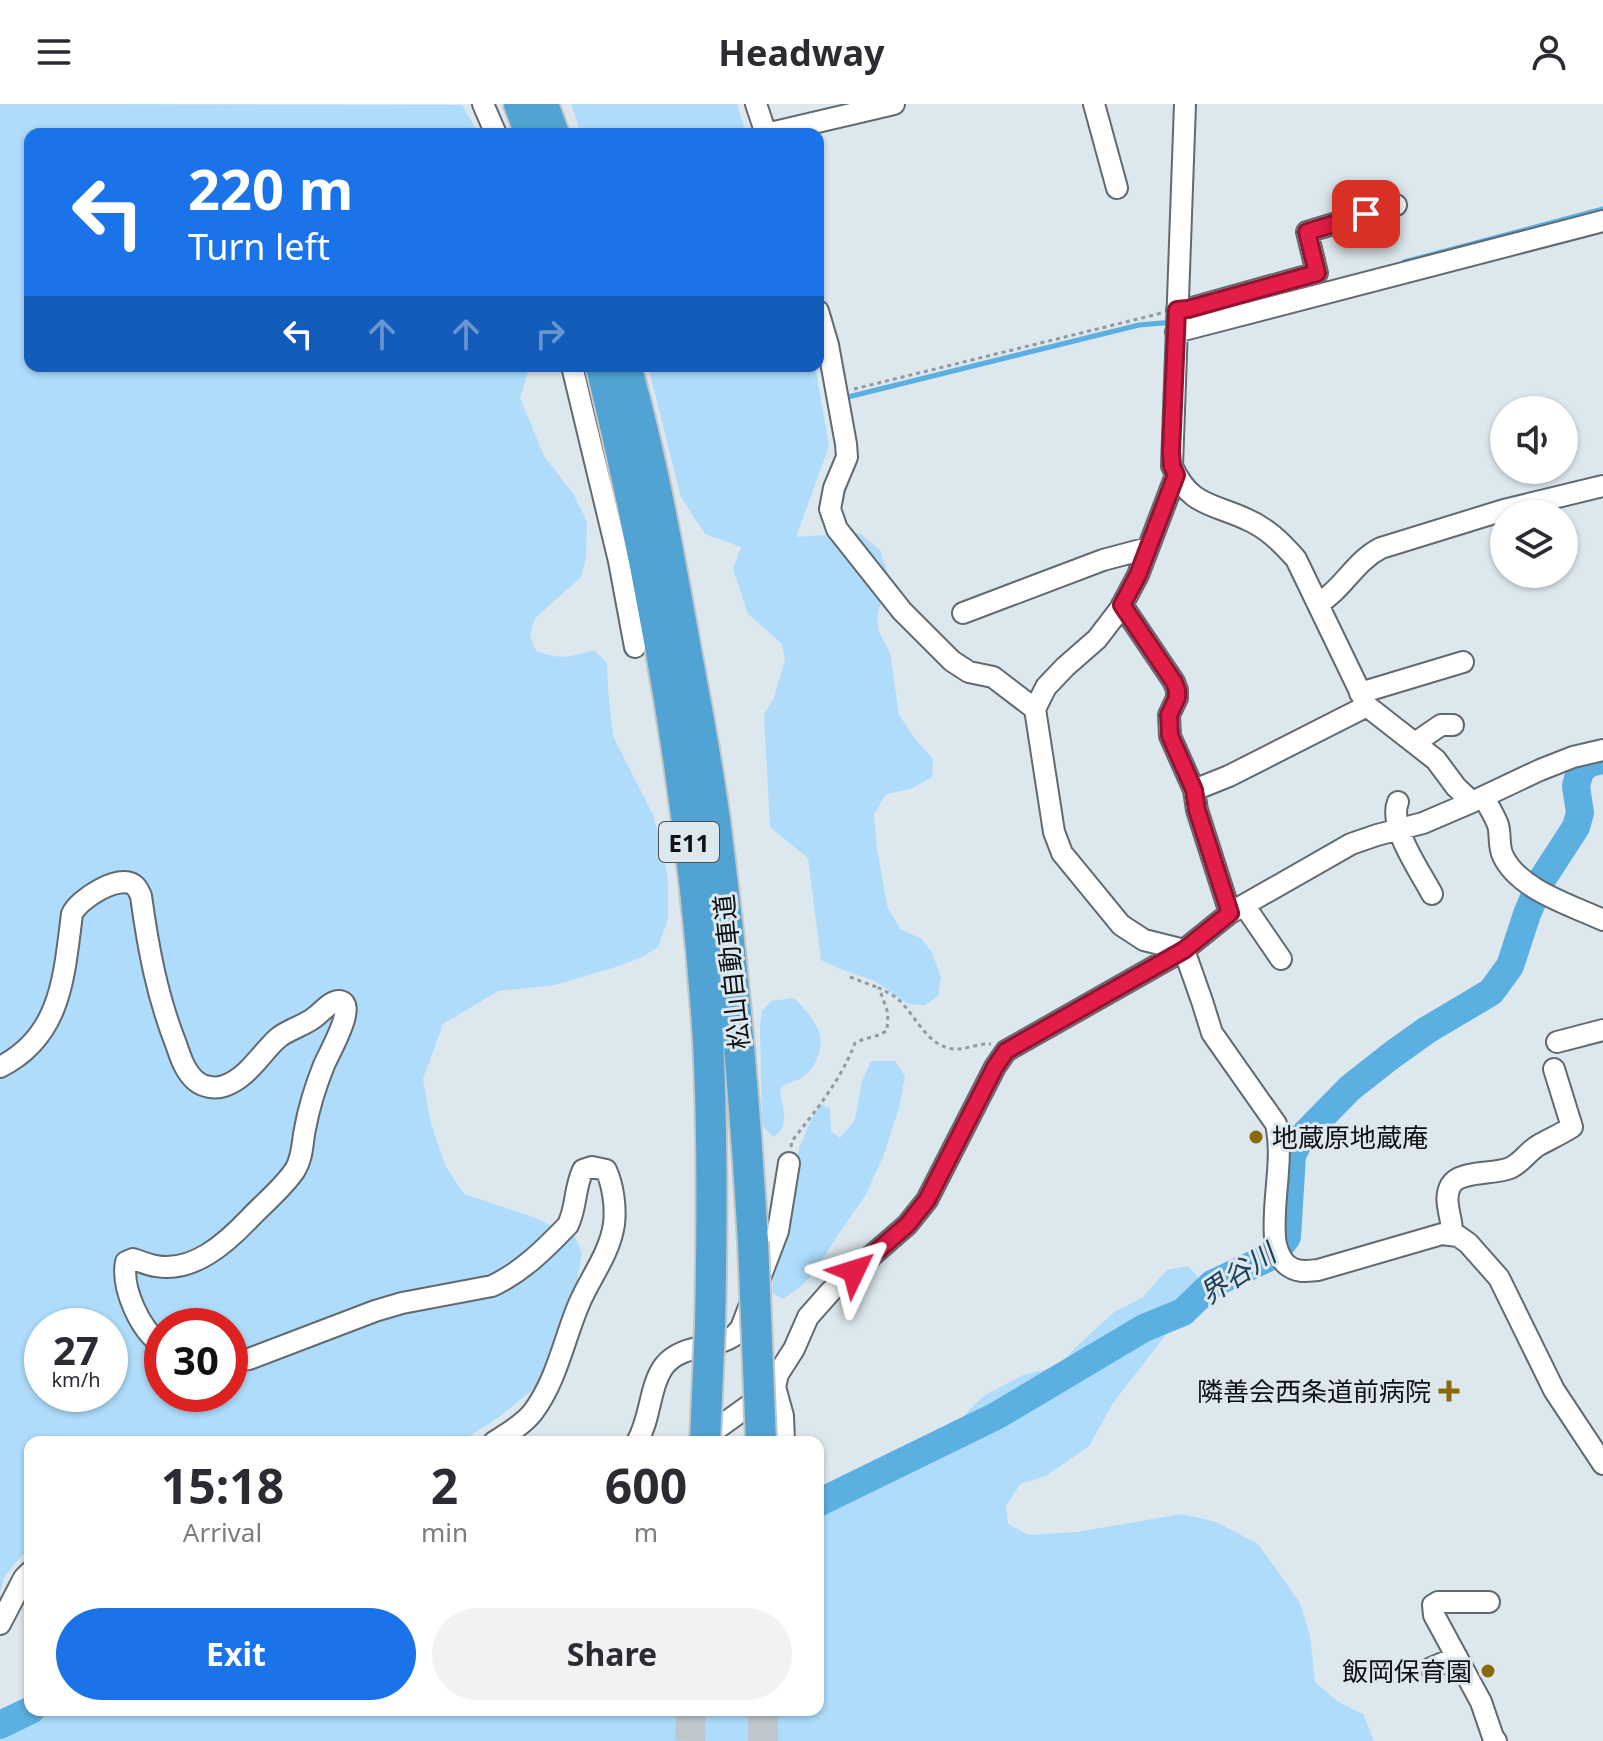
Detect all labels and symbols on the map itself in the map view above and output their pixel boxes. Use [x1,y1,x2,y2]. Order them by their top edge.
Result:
pin [1332,180,1400,248]
road number: E11 [659,822,719,862]
street label: 松山自動車道 [705,893,757,1051]
place label: 地蔵原地蔵庵 [1272,1119,1428,1155]
marker: 地蔵原地蔵庵 [1247,1128,1265,1146]
position arrow [812,1229,896,1313]
water label: 界谷川 [1192,1232,1285,1312]
speed limit sign: 30 [144,1308,248,1412]
place label: 隣善会西条道前病院 [1197,1373,1431,1409]
marker: 隣善会西条道前病院 [1438,1380,1460,1402]
place label: 飯岡保育園 [1342,1653,1472,1689]
marker: 飯岡保育園 [1479,1662,1497,1680]

